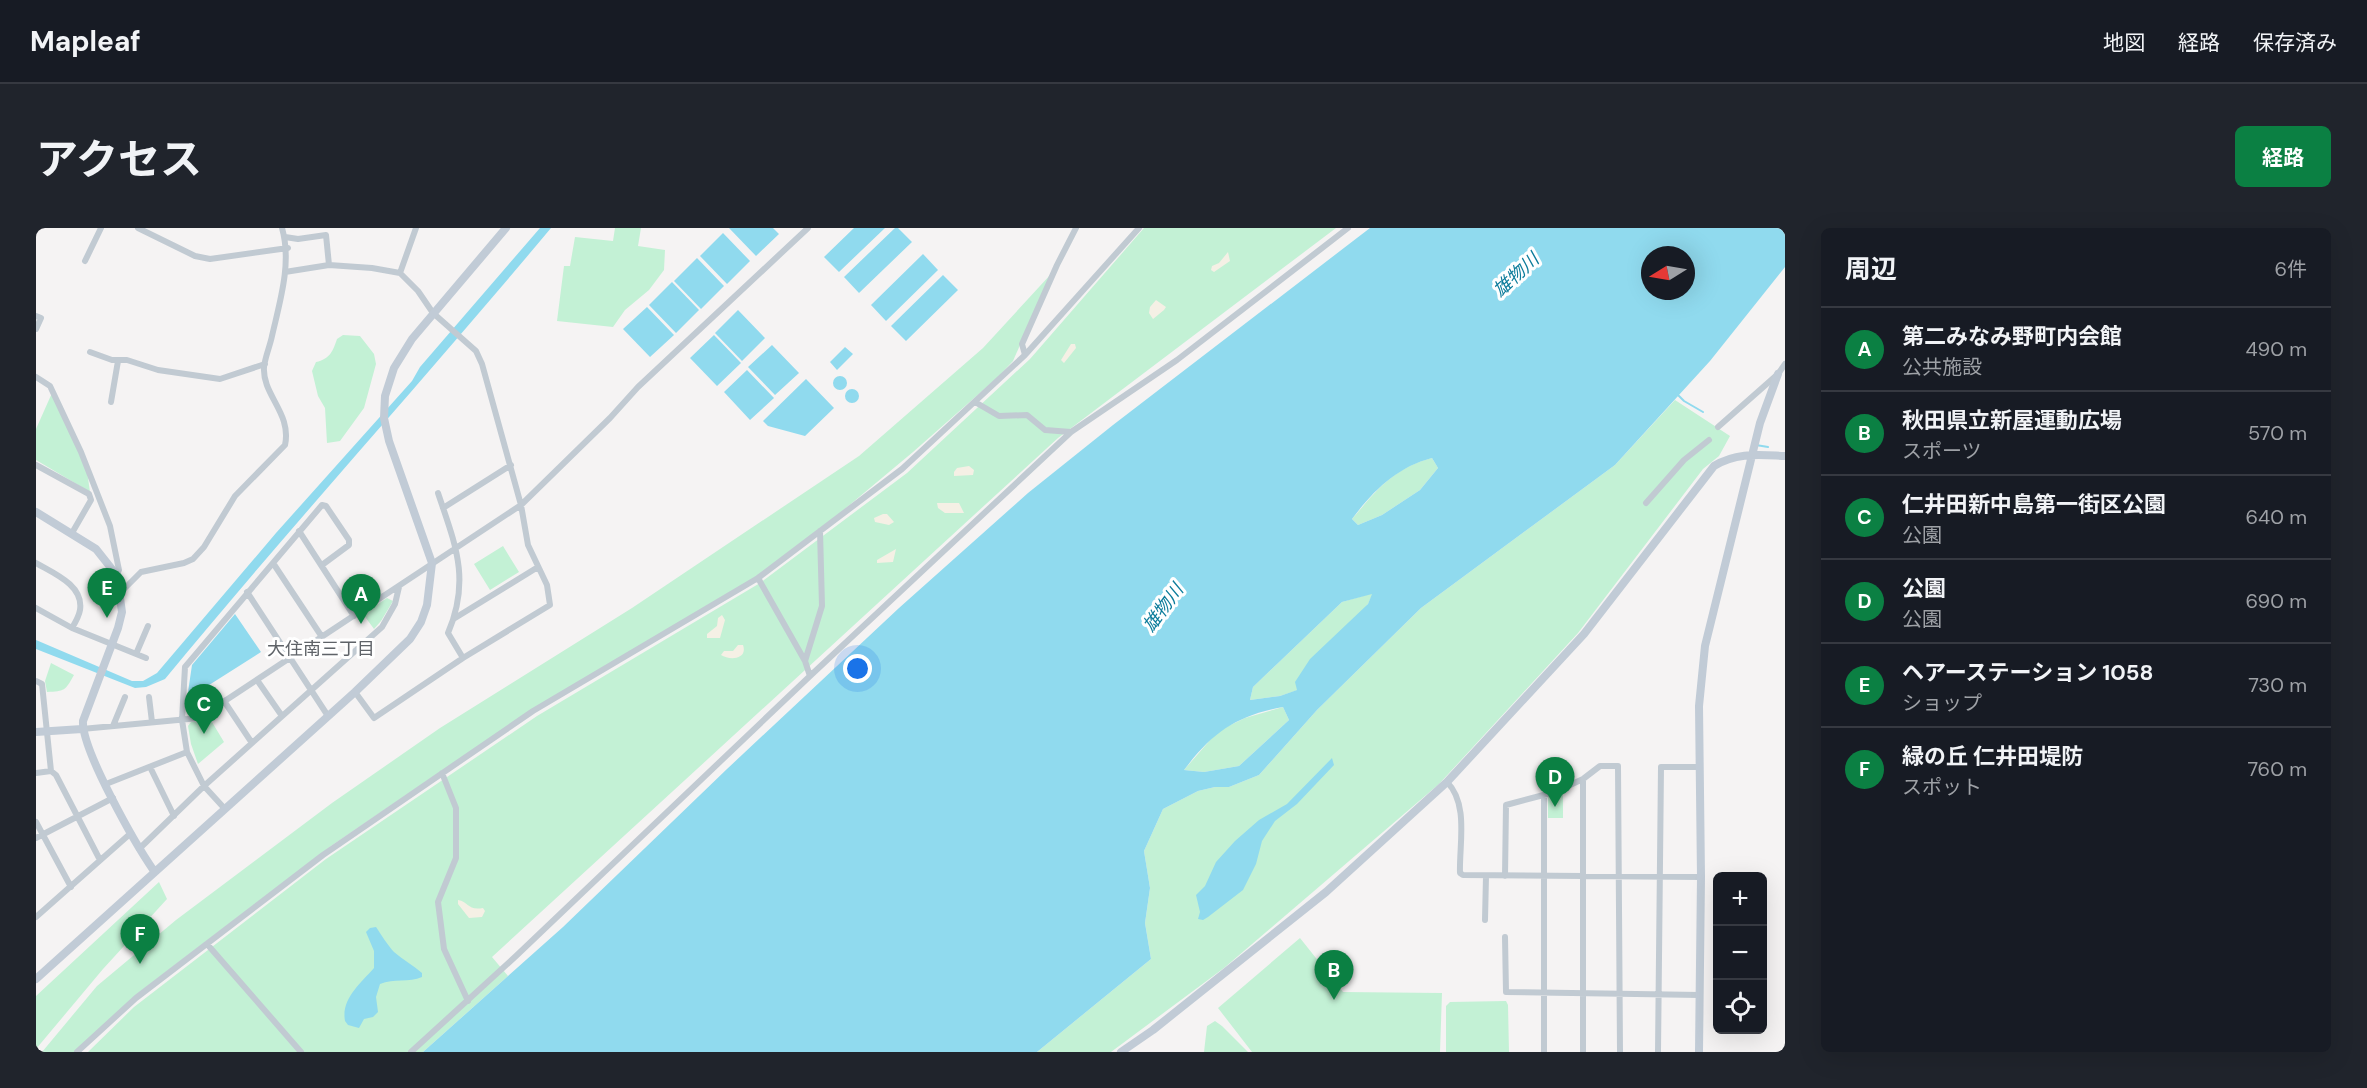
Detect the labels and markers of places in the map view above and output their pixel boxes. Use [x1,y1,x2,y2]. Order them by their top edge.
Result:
pin: E [88,568,126,618]
pin: A [342,574,380,624]
pin: C [184,684,224,734]
pin: D [1536,758,1574,807]
pin: F [120,914,160,964]
pin: B [1314,950,1354,1000]

